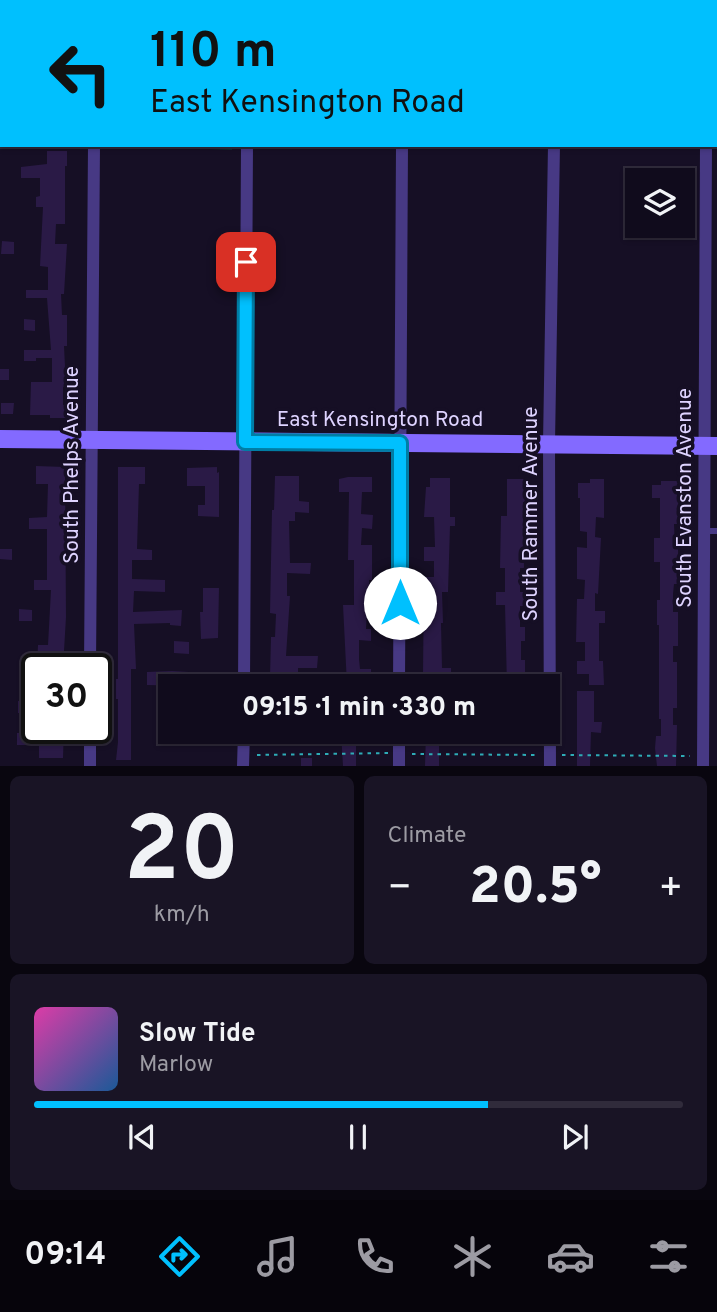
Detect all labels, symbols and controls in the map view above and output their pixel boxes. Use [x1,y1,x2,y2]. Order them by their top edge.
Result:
text: 110 m [150,23,277,85]
icon: left [35,28,126,119]
text: East Kensington Road [150,84,465,124]
map controls [625,168,695,238]
button: layers [625,168,695,238]
pin [216,232,276,292]
icon: arrive [227,243,265,281]
street label: South Phelps Avenue [59,366,86,564]
street label: South Evanston Avenue [672,388,699,608]
street label: South Rammer Avenue [518,406,545,622]
street label: East Kensington Road [277,407,483,434]
position arrow [363,566,437,640]
speed limit sign: 30 [21,653,112,744]
text: 09:15 · 1 min · 330 m [242,692,476,725]
text: 20 [124,798,239,913]
text: Climate [388,822,466,851]
text: 20.5° [469,856,602,922]
text: − [388,865,412,914]
text: + [658,865,683,914]
text: km/h [154,901,210,930]
text: Slow Tide [139,1018,256,1051]
text: Marlow [139,1051,213,1080]
icon: previous [123,1118,161,1156]
icon: pause [339,1118,377,1156]
icon: next [556,1118,594,1156]
icon: directions [155,1232,204,1281]
icon: music [253,1232,302,1281]
icon: phone [350,1232,399,1281]
icon: climate [448,1232,497,1281]
icon: car [546,1232,595,1281]
icon: filters [644,1232,693,1281]
text: 09:14 [24,1236,106,1276]

